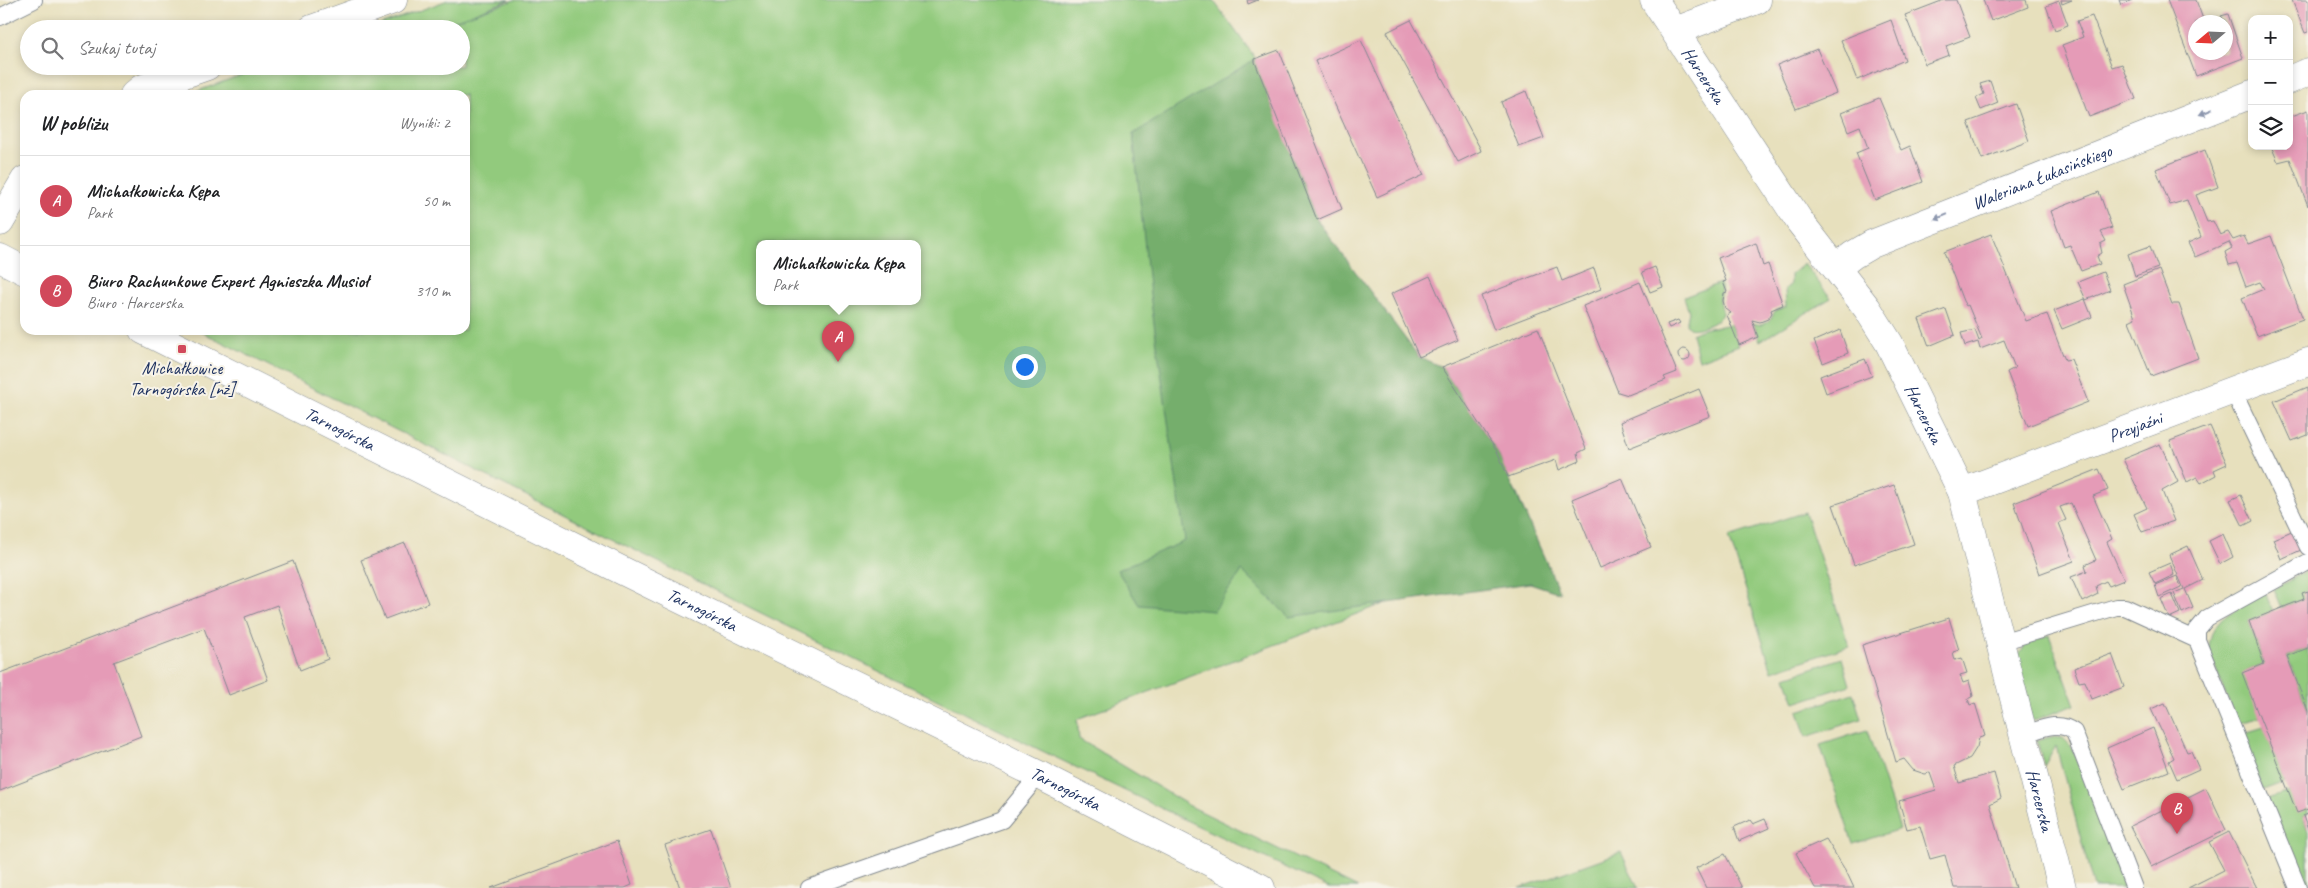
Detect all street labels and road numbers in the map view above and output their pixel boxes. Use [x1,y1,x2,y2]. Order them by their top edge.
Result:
street label: Harcerska [1677,43,1731,109]
street label: Waleriana Łukasińskiego [1969,139,2116,214]
street label: Harcerska [1900,381,1948,449]
street label: Tarnogórska [301,402,379,456]
street label: Przyjaźni [2105,406,2167,447]
street label: Tarnogórska [663,583,742,637]
street label: Tarnogórska [1027,762,1105,816]
street label: Harcerska [2021,767,2059,835]

